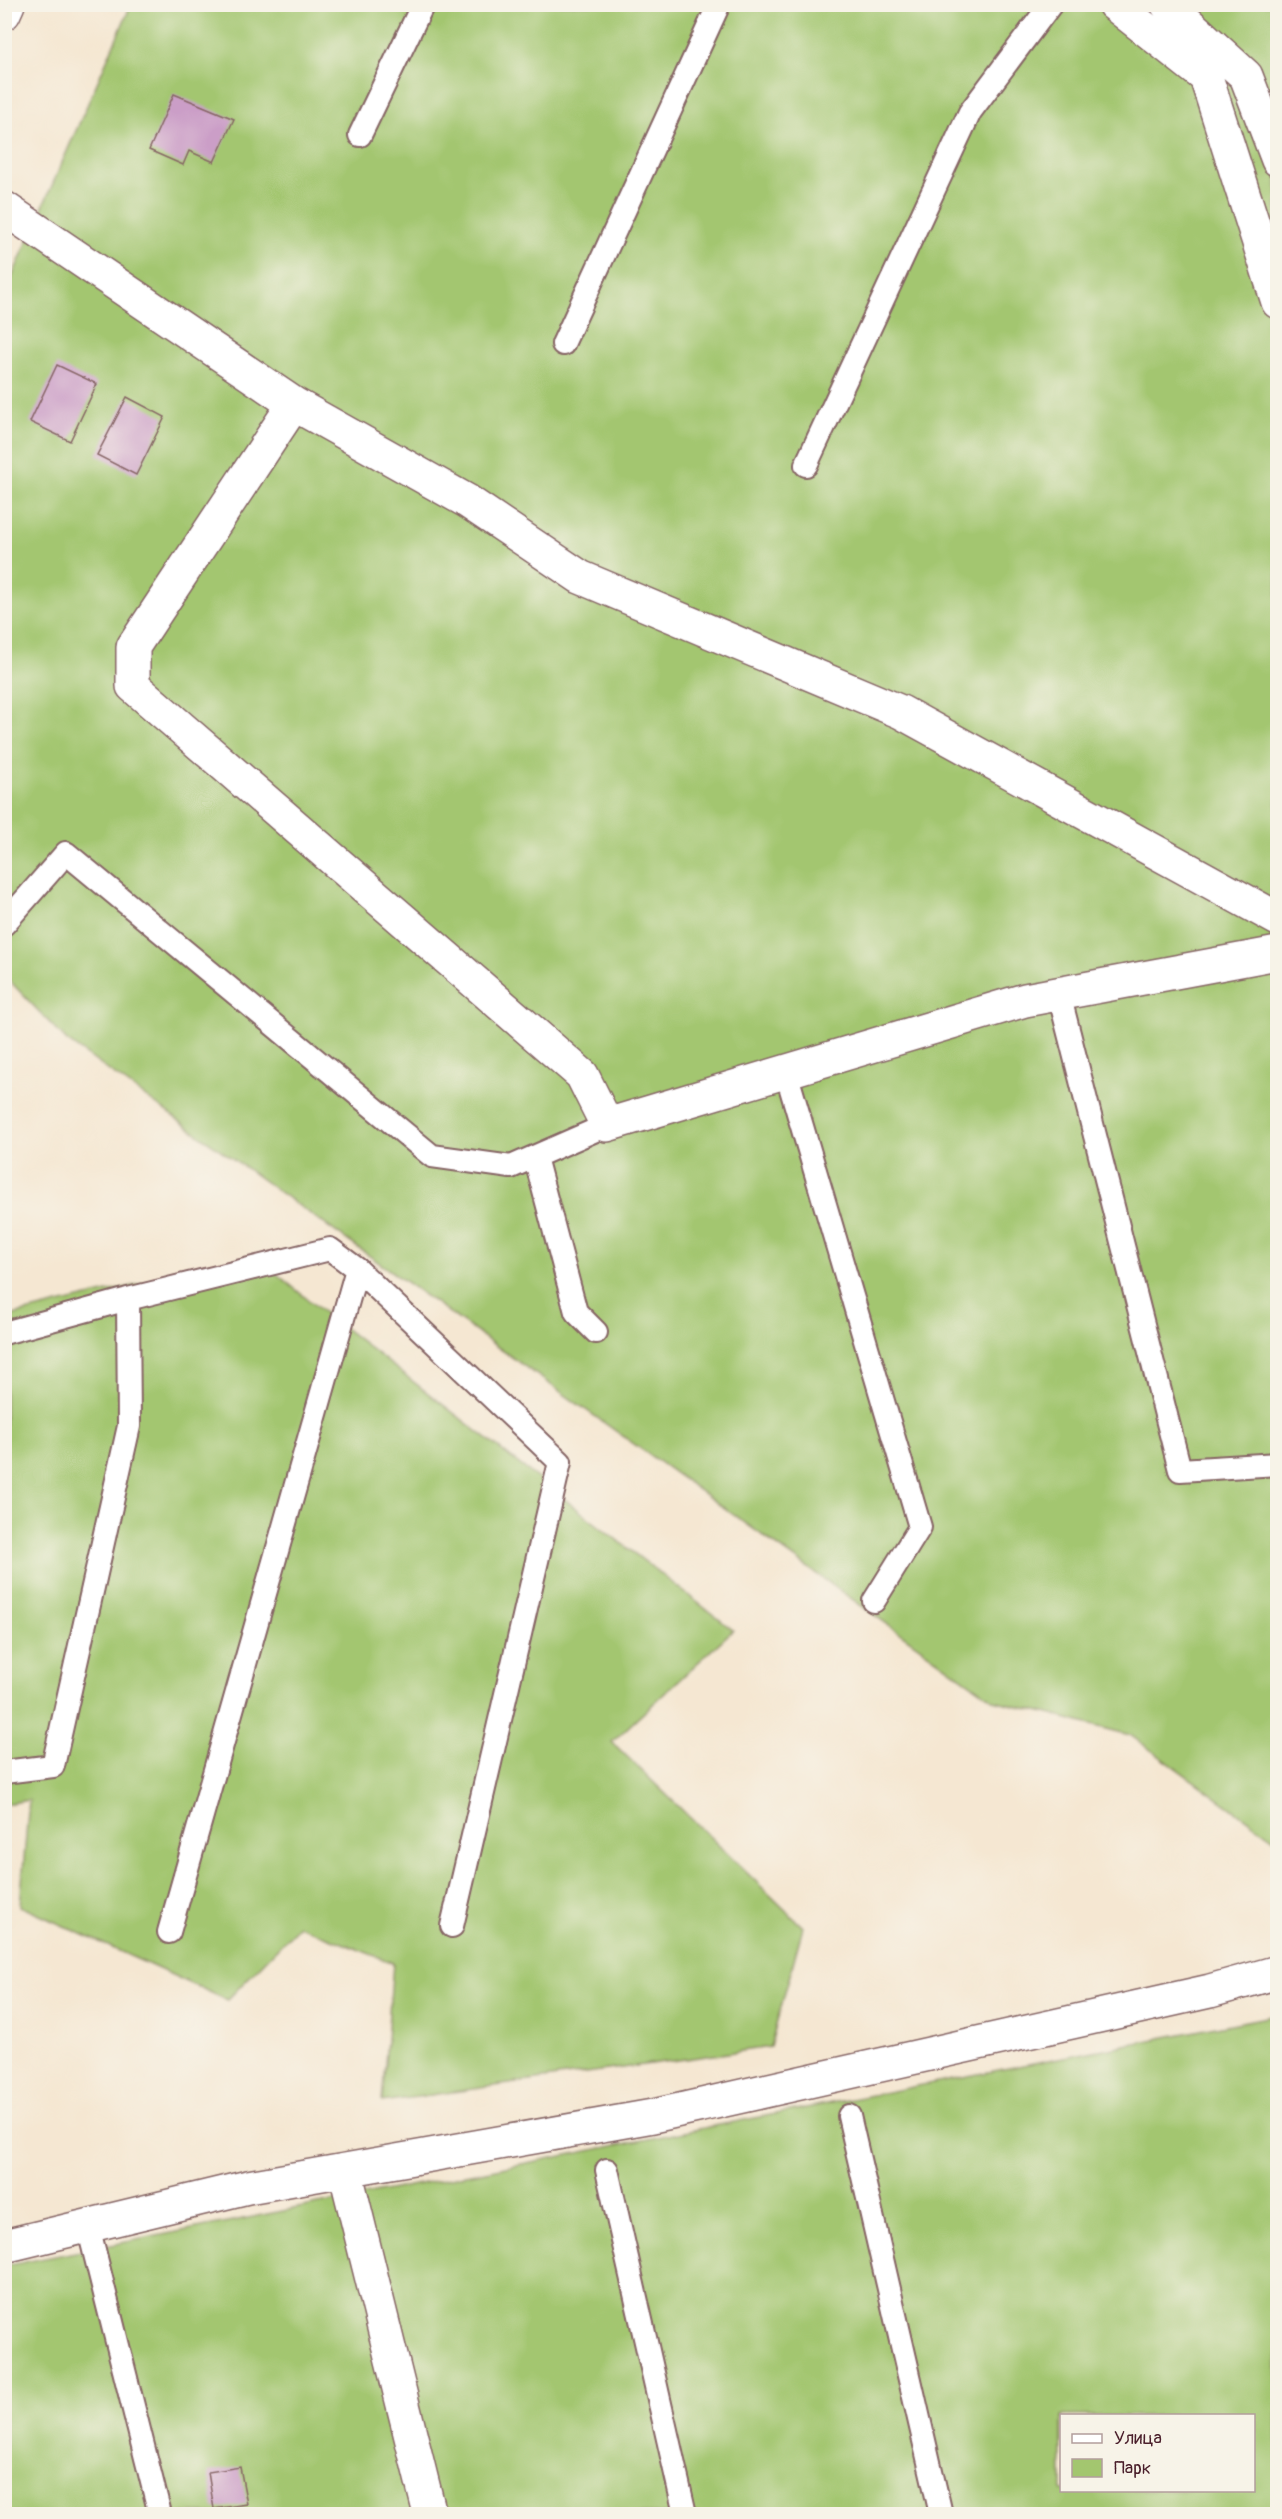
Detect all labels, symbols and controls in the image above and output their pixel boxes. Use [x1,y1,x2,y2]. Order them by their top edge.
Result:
legend [1060,2414,1255,2492]
text: Улица [1114,2427,1162,2450]
text: Парк [1114,2457,1151,2480]

